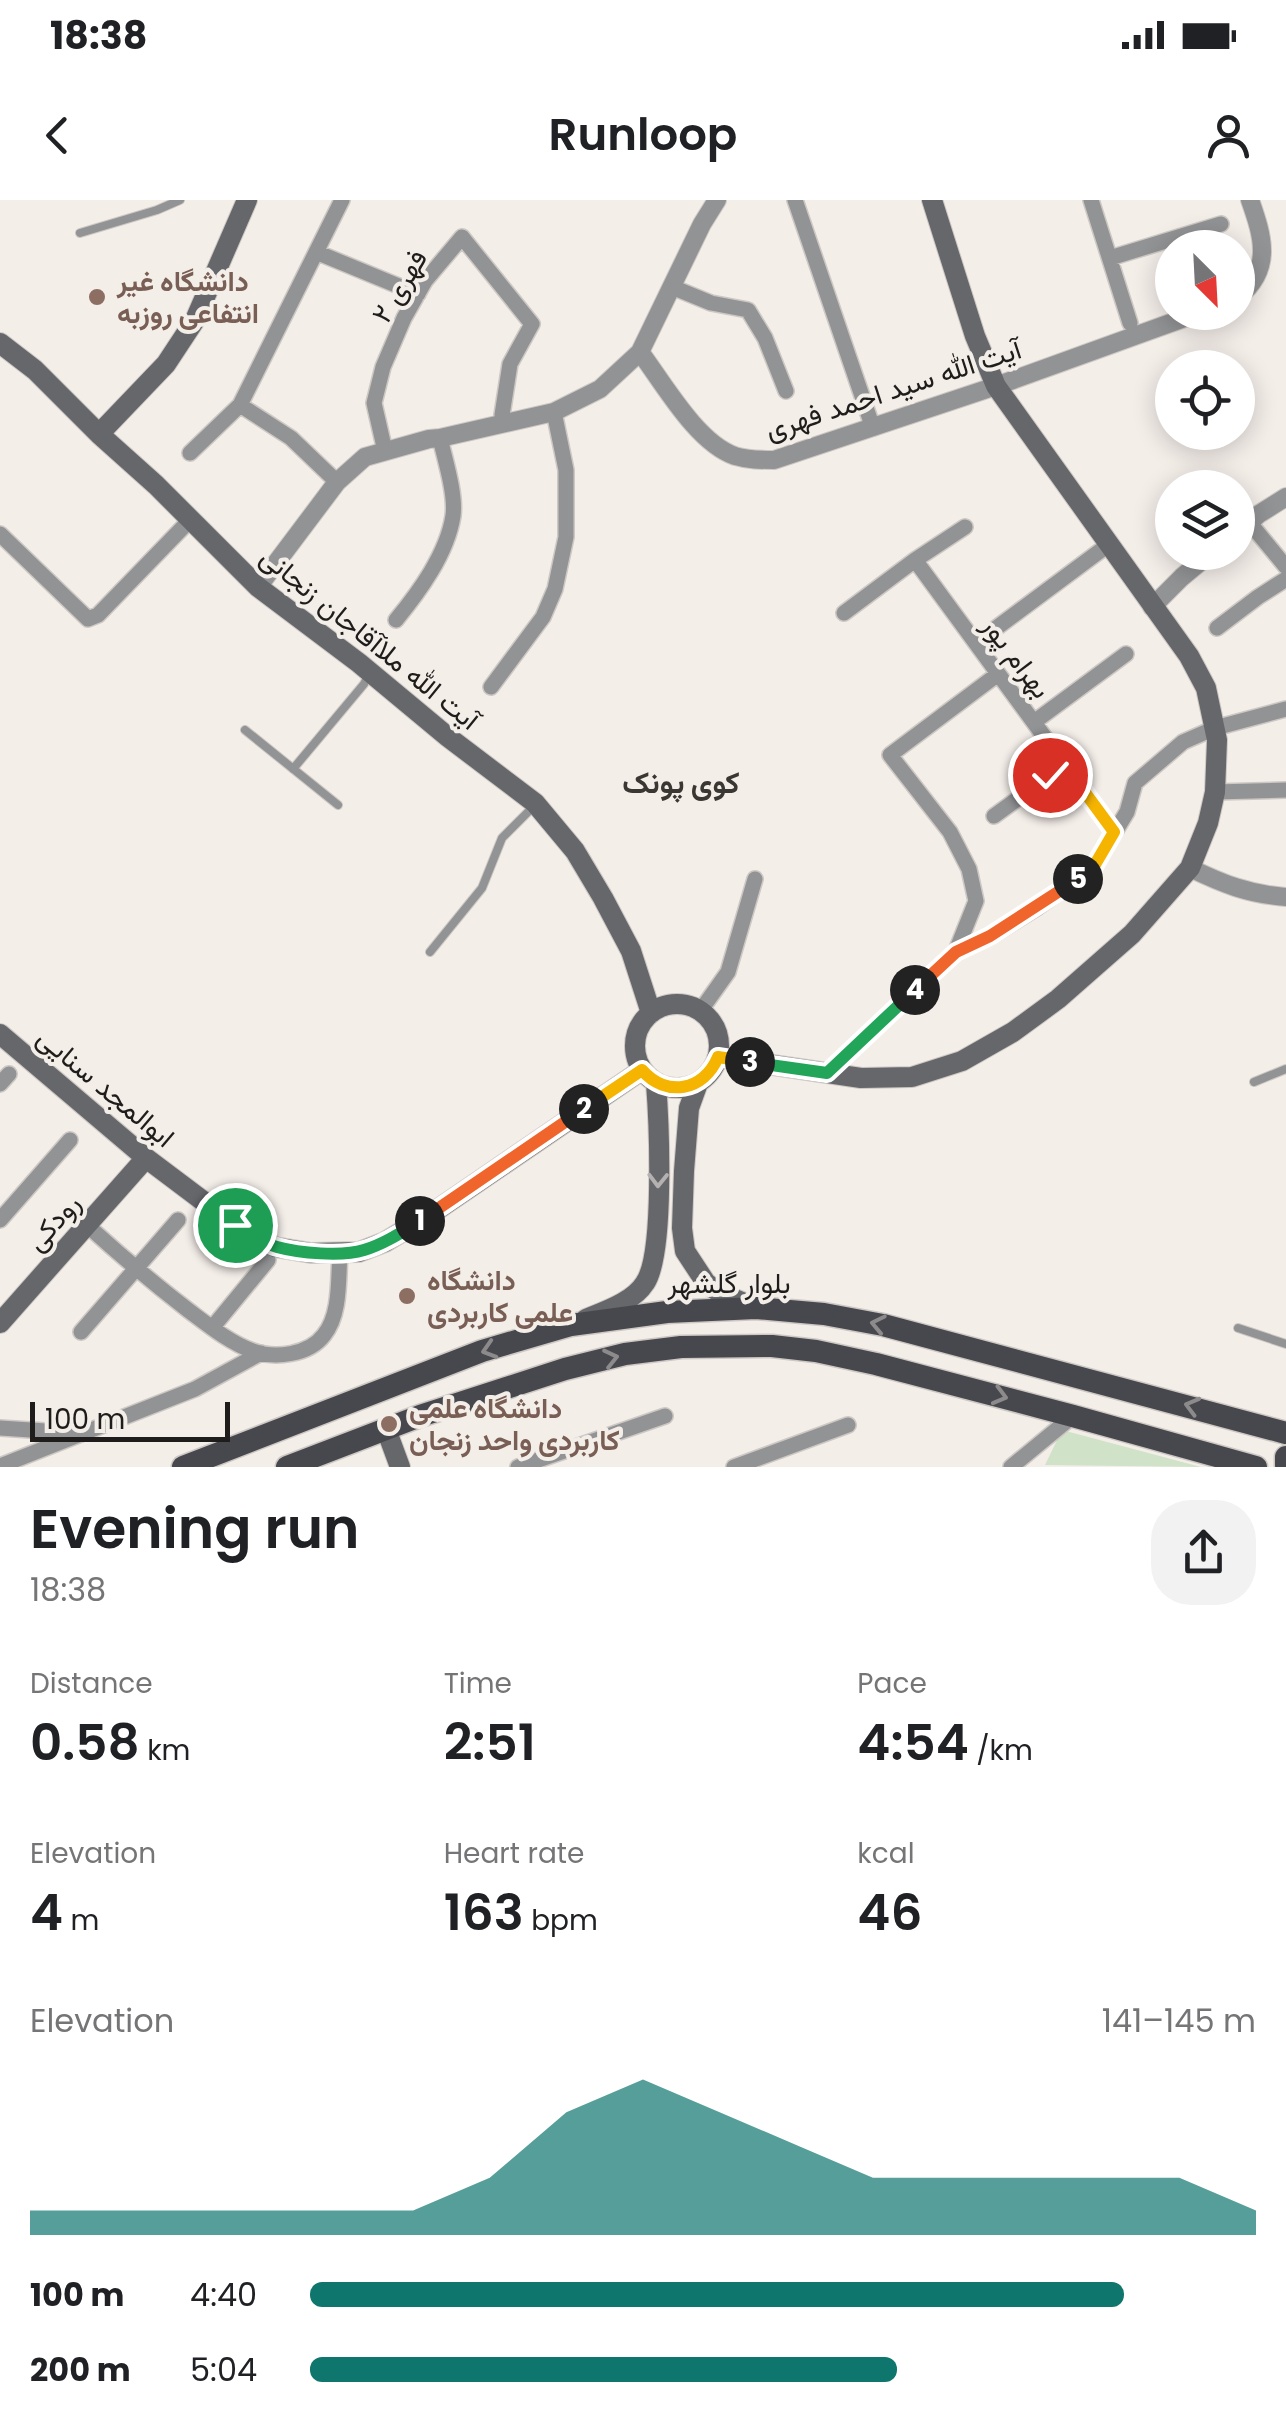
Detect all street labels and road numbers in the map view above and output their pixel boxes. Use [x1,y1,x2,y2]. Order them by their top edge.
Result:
street label: فهری ۲ [362,242,437,330]
street label: آیت الله سید احمد فهری [760,329,1029,449]
street label: آیت الله ملاآقاجان زنجانی [252,538,489,741]
street label: بهرام پور [972,607,1060,707]
street label: ابوالمجد سنایی [28,1018,183,1157]
street label: رودکی [17,1185,90,1260]
street label: بلوار گلشهر [667,1264,790,1303]

